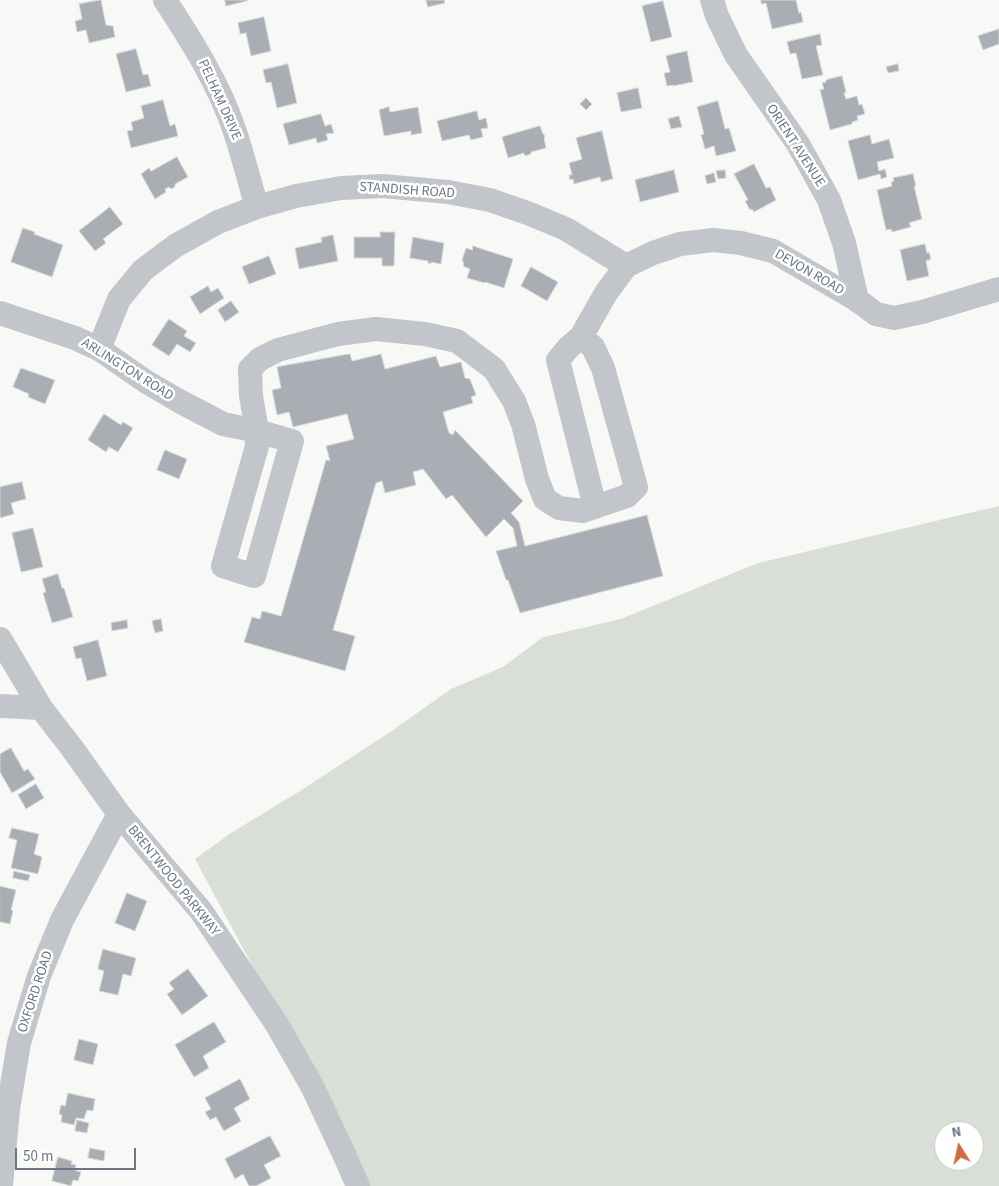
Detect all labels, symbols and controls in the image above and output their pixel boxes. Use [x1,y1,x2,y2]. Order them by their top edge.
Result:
street label: PELHAM DRIVE [194,57,244,143]
street label: ORIENT AVENUE [762,102,828,190]
street label: STANDISH ROAD [359,179,455,203]
street label: DEVON ROAD [771,246,847,300]
street label: ARLINGTON ROAD [78,335,176,405]
street label: BRENTWOOD PARKWAY [123,823,223,939]
street label: OXFORD ROAD [15,949,57,1035]
north arrow [934,1121,984,1171]
text: N [950,1122,963,1143]
scale bar [18,1138,139,1170]
text: 50 m [23,1146,53,1167]

